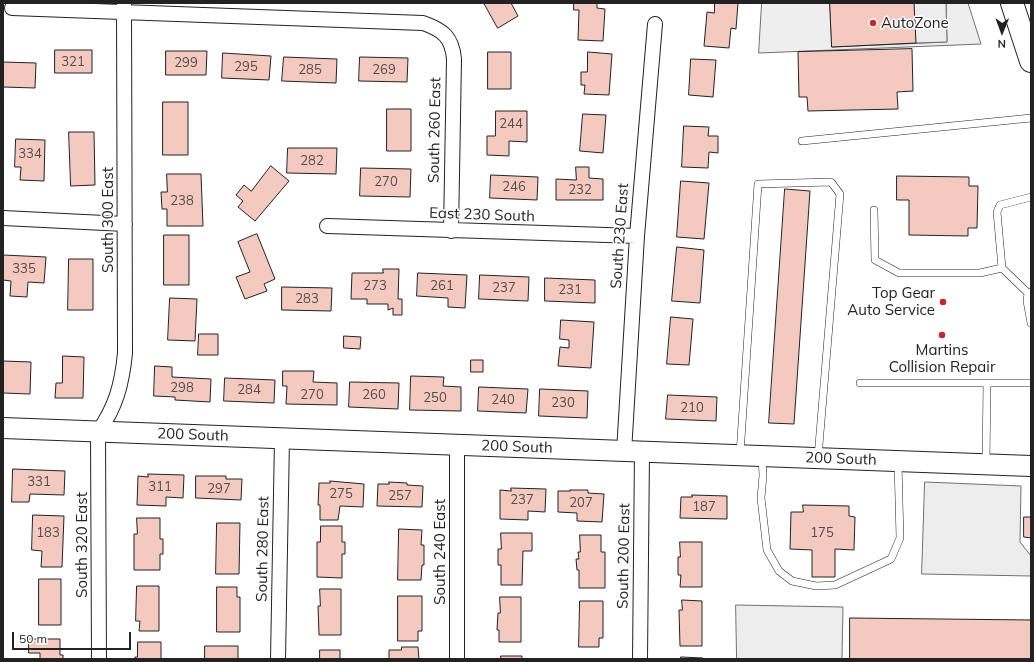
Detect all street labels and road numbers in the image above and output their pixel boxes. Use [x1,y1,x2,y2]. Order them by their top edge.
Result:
street label: South 260 East [425,77,445,183]
street label: South 300 East [99,167,117,273]
street label: South 230 East [607,183,633,289]
street label: East 230 South [429,204,535,226]
street label: 200 South [157,425,229,445]
street label: 200 South [481,437,553,457]
street label: 200 South [805,449,877,469]
street label: South 320 East [73,492,91,598]
street label: South 280 East [253,496,273,602]
street label: South 240 East [431,499,449,605]
street label: South 200 East [614,503,634,609]

